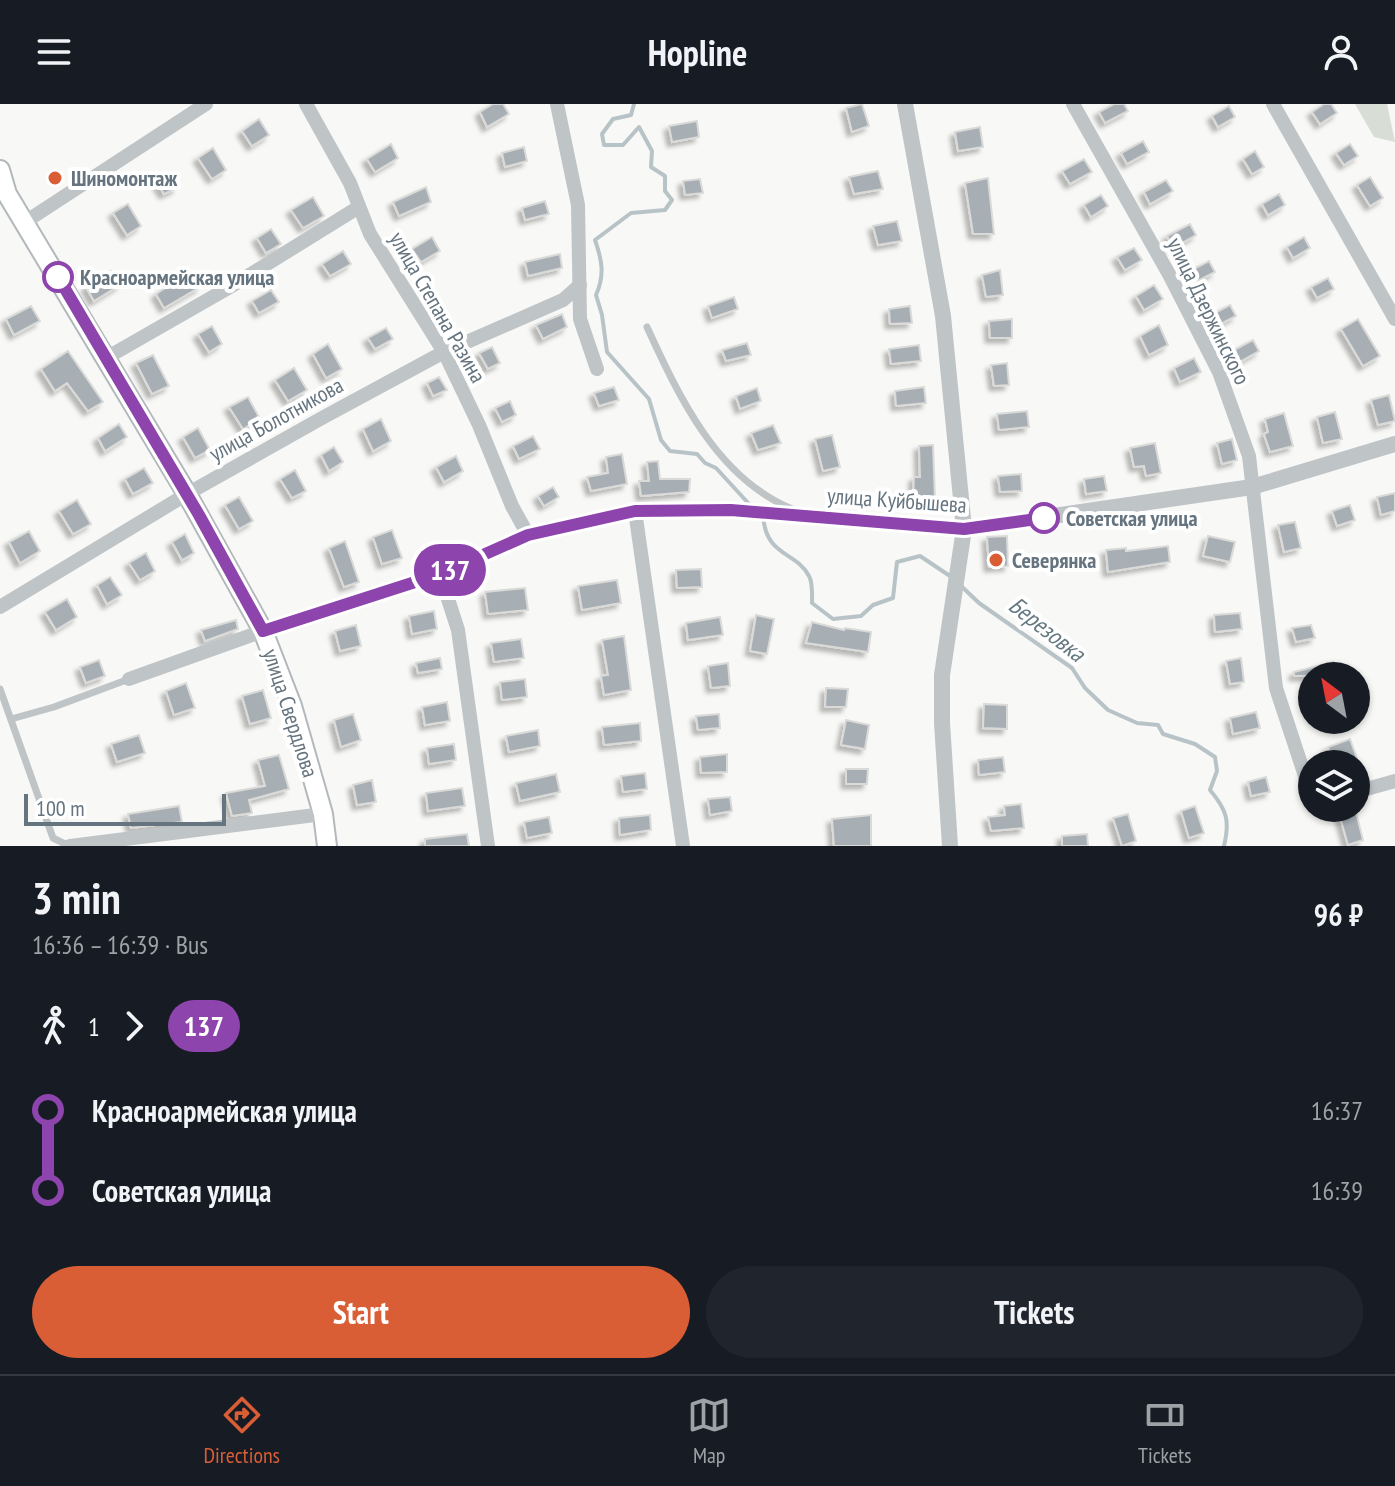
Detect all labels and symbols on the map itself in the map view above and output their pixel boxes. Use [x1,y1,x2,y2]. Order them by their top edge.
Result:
place label: Шиномонтаж [71,164,177,192]
marker: Шиномонтаж [46,169,64,187]
street label: улица Степана Разина [383,226,493,388]
street label: улица Дзержинского [1161,233,1257,389]
marker: Красноармейская улица [43,262,73,292]
place label: Красноармейская улица [80,263,274,291]
street label: улица Болотникова [204,371,348,467]
street label: улица Куйбышева [826,481,968,519]
marker: Советская улица [1029,503,1059,533]
place label: Советская улица [1066,504,1198,532]
line badge: 137 [404,544,496,596]
place label: Северянка [1012,546,1096,574]
marker: Северянка [987,551,1005,569]
water label: Березовка [1003,590,1092,669]
street label: улица Свердлова [257,645,325,781]
north arrow [1298,662,1370,734]
scale bar [24,790,226,826]

